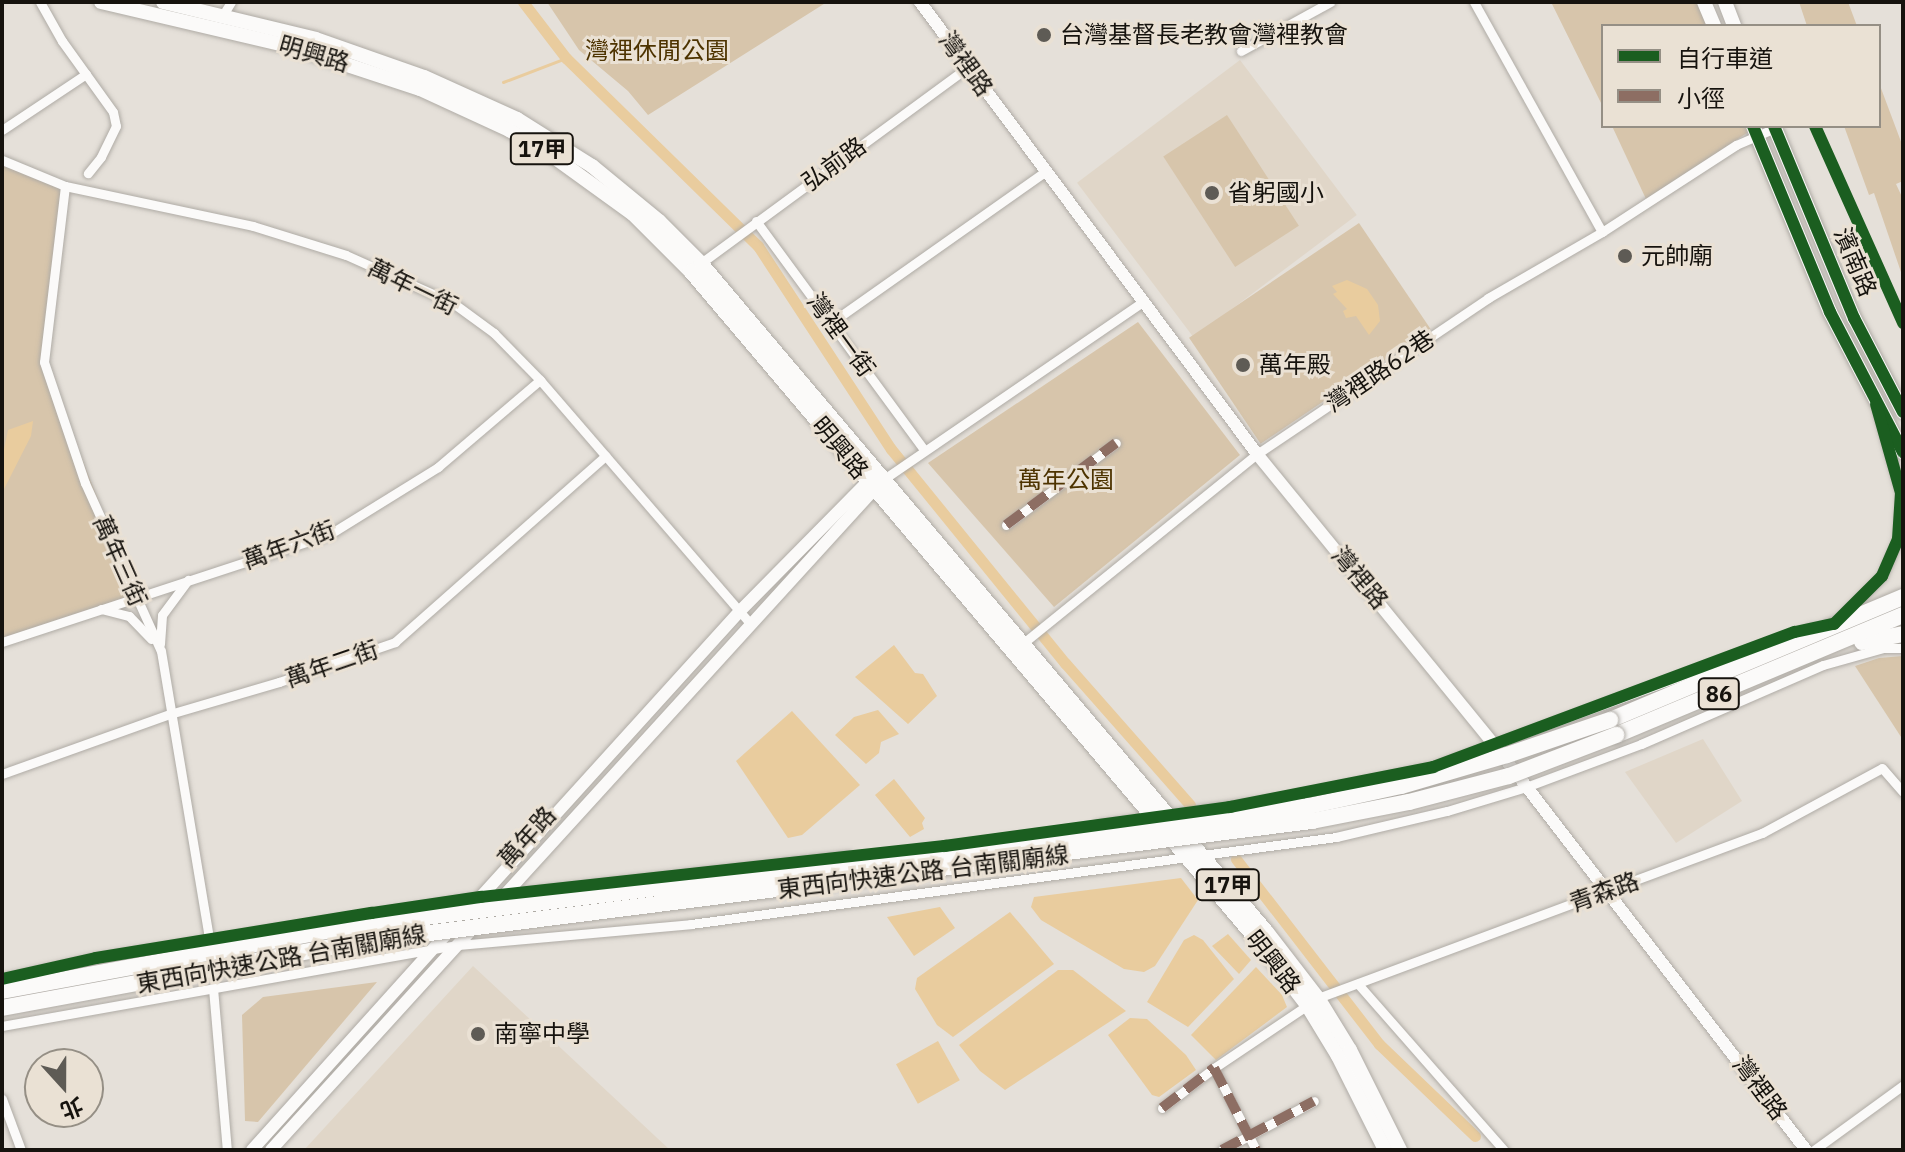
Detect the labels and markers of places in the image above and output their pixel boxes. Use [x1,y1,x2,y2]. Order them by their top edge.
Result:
place label: 台灣基督長老教會灣裡教會 [1060,21,1348,49]
marker: 台灣基督長老教會灣裡教會 [1035,26,1053,44]
place label: 省躬國小 [1228,179,1324,207]
marker: 省躬國小 [1203,184,1221,202]
place label: 元帥廟 [1641,242,1713,270]
marker: 元帥廟 [1616,247,1634,265]
place label: 萬年殿 [1259,351,1331,379]
marker: 萬年殿 [1234,356,1252,374]
place label: 南寧中學 [494,1020,590,1048]
marker: 南寧中學 [469,1025,487,1043]

